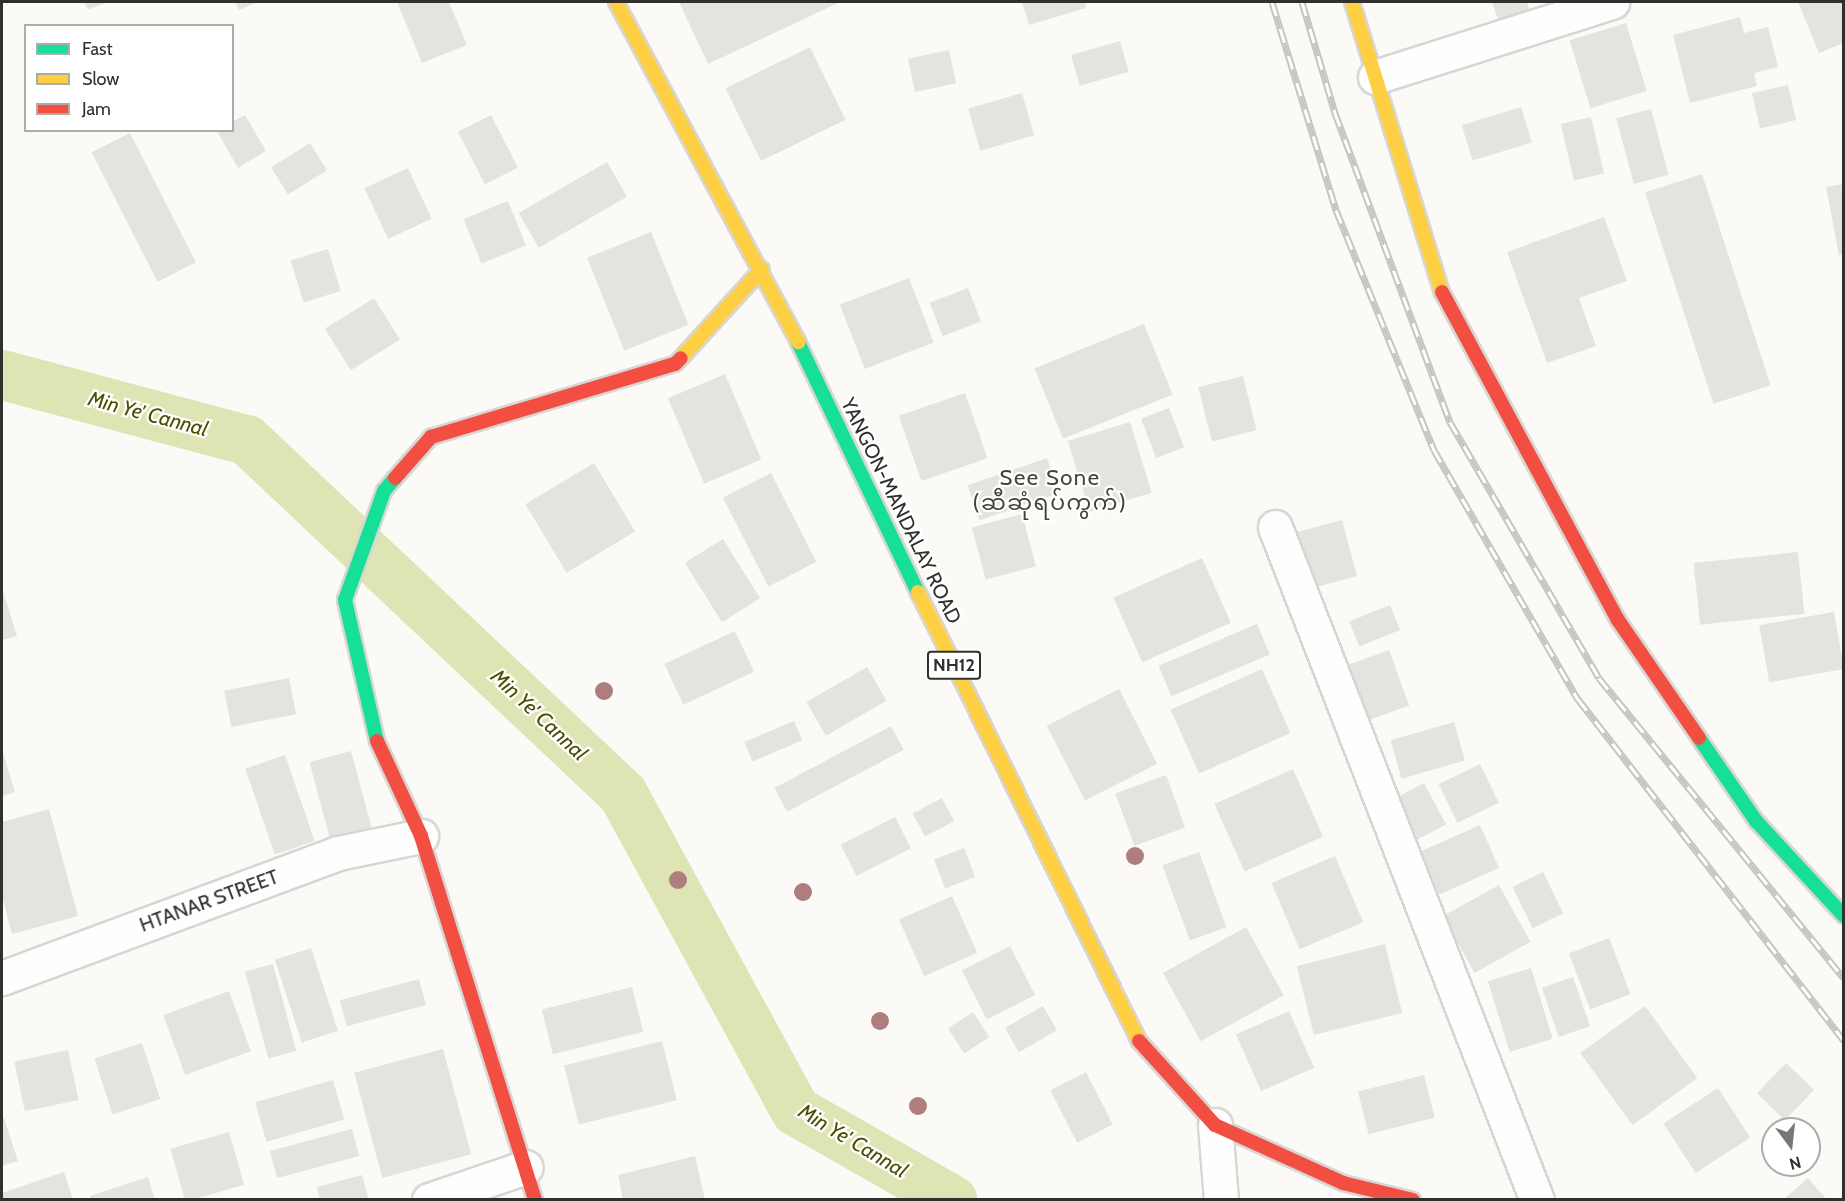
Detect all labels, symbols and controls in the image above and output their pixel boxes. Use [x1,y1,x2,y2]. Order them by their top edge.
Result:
legend [24,24,234,132]
text: Fast [82,38,113,60]
text: Slow [82,68,119,90]
text: Jam [82,98,111,120]
water label: Min Ye' Cannal [86,386,210,442]
street label: YANGON-MANDALAY ROAD [836,394,966,628]
district label: See Sone (ဆီဆုံရပ်ကွက်) [979,464,1121,516]
road number: NH12 [926,650,982,680]
water label: Min Ye' Cannal [486,664,592,766]
street label: HTANAR STREET [136,865,282,937]
water label: Min Ye' Cannal [794,1099,912,1183]
north arrow [1761,1117,1821,1177]
text: N [1787,1152,1803,1174]

